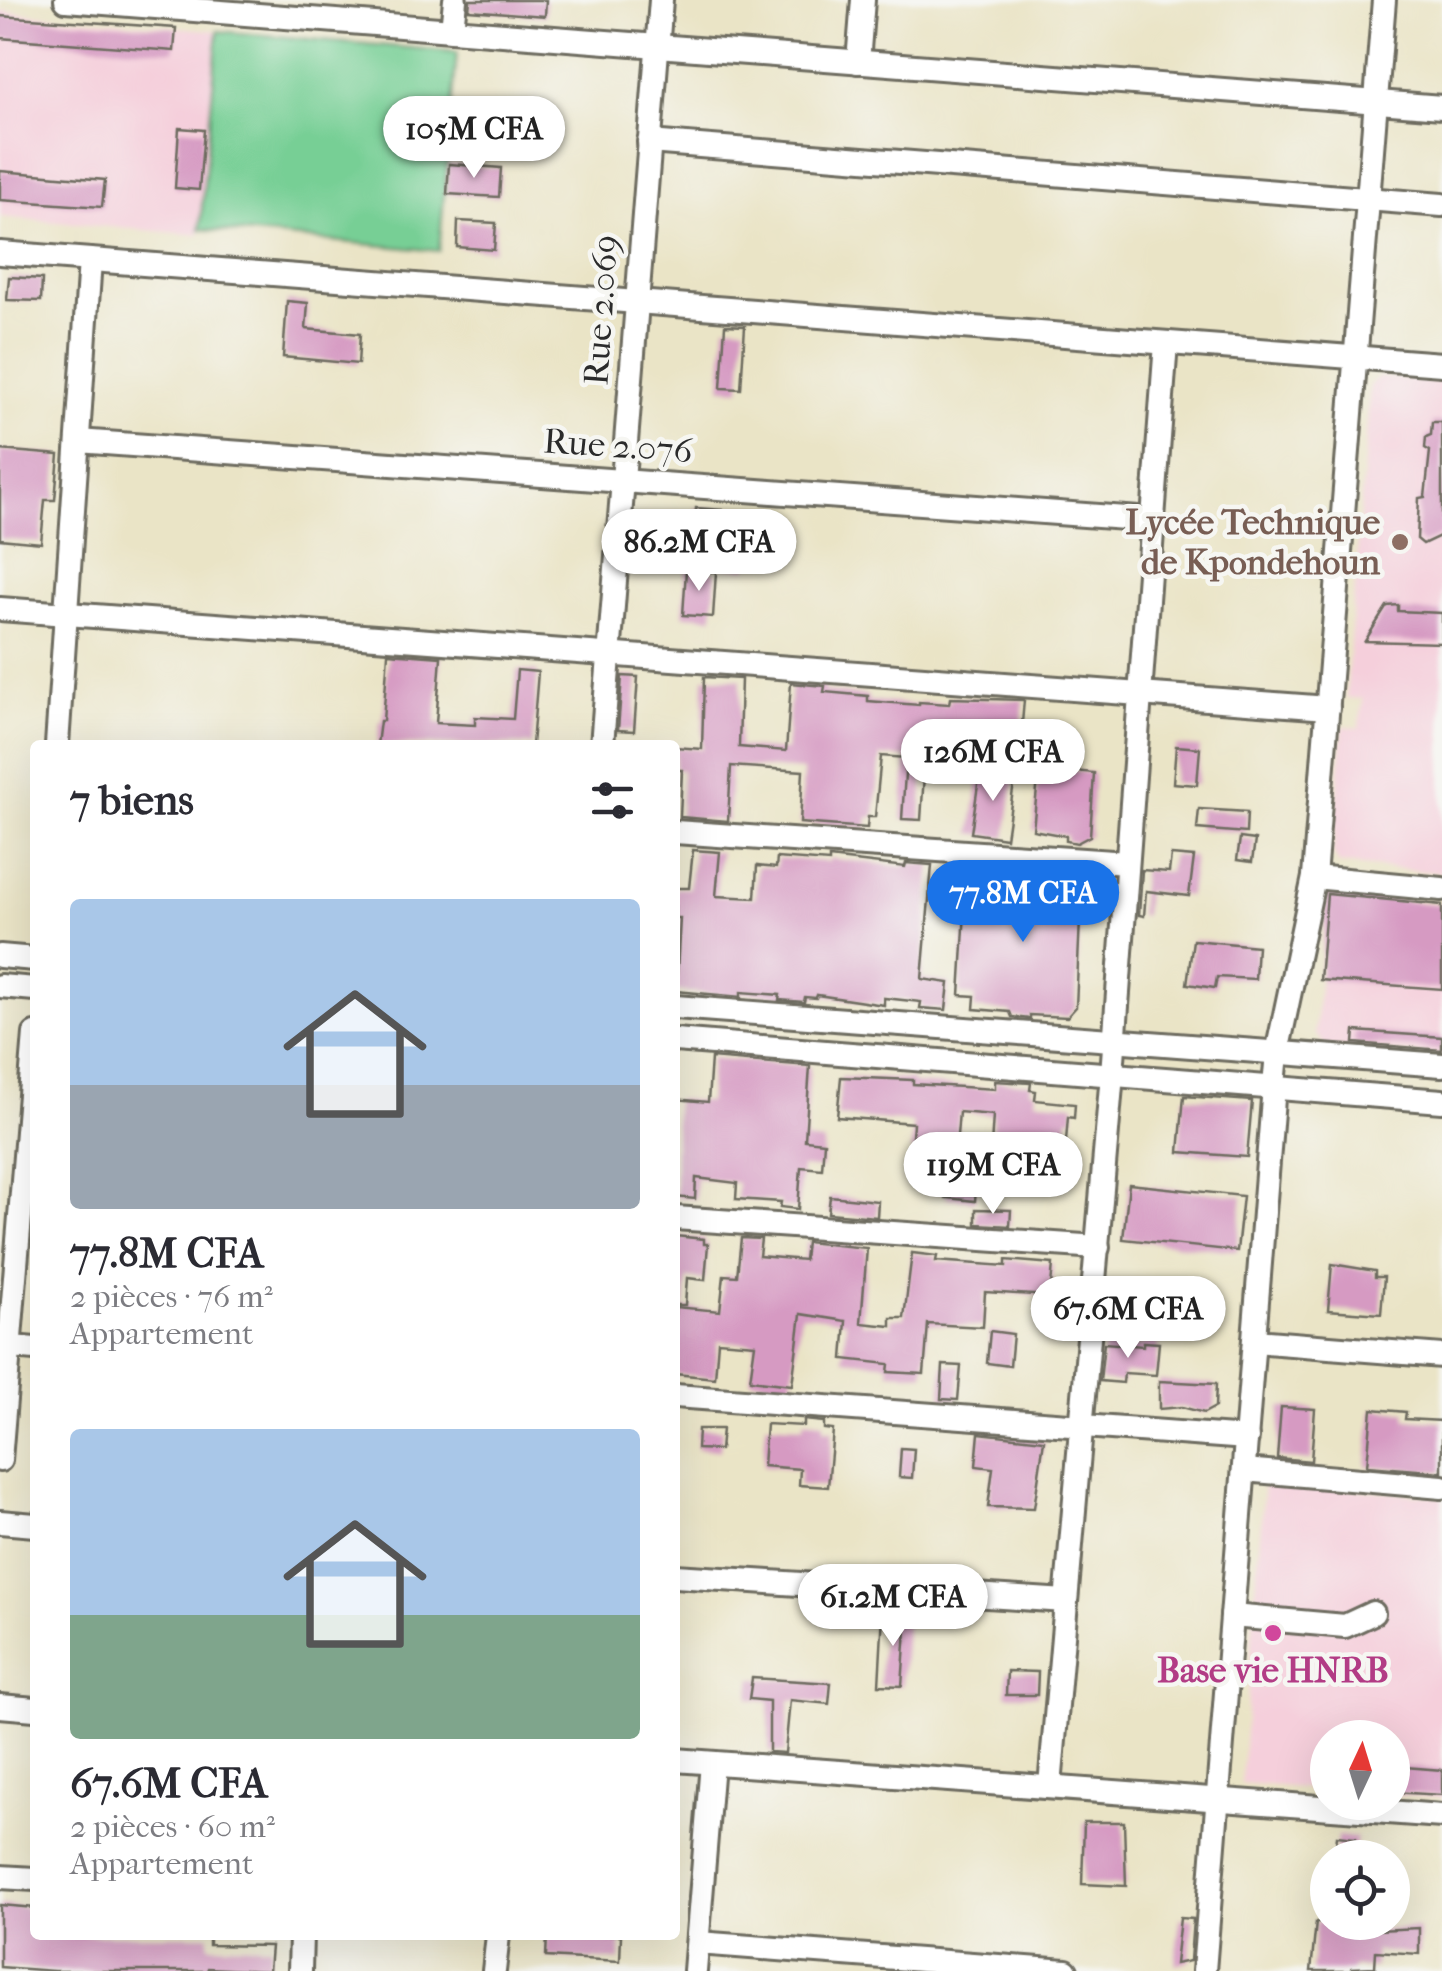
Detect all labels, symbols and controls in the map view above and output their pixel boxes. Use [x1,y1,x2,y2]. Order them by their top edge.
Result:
pin: 105M CFA [371,96,577,181]
text: 105M CFA [405,110,543,147]
street label: Rue 2.069 [575,233,627,387]
street label: Rue 2.076 [542,420,694,472]
place label: Lycée Technique de Kpondehoun [1126,502,1381,583]
pin: 86.2M CFA [585,509,813,594]
text: 86.2M CFA [623,523,775,560]
marker: Lycée Technique de Kpondehoun [1389,531,1411,553]
pin: 126M CFA [890,719,1096,804]
text: 126M CFA [923,733,1063,770]
icon: filters [585,773,640,828]
text: 7 biens [70,776,194,825]
pin: 77.8M CFA [909,860,1137,945]
text: 77.8M CFA [949,874,1097,911]
icon: home [265,964,445,1144]
pin: 119M CFA [890,1132,1096,1217]
text: 119M CFA [926,1146,1060,1183]
text: 77.8M CFA [70,1229,264,1278]
pin: 67.6M CFA [1014,1276,1242,1361]
text: 2 pièces · 76 m² [70,1278,273,1315]
text: 67.6M CFA [1053,1290,1203,1327]
text: Appartement [70,1315,253,1352]
icon: home [265,1494,445,1674]
pin: 61.2M CFA [779,1564,1007,1649]
text: 61.2M CFA [820,1578,966,1615]
marker: Base vie HNRB [1262,1622,1284,1644]
place label: Base vie HNRB [1157,1650,1389,1691]
north arrow [1310,1720,1410,1820]
map controls [1310,1720,1410,1940]
text: 67.6M CFA [70,1759,268,1808]
text: 2 pièces · 60 m² [70,1808,275,1845]
button: locate [1310,1840,1410,1940]
text: Appartement [70,1845,253,1882]

